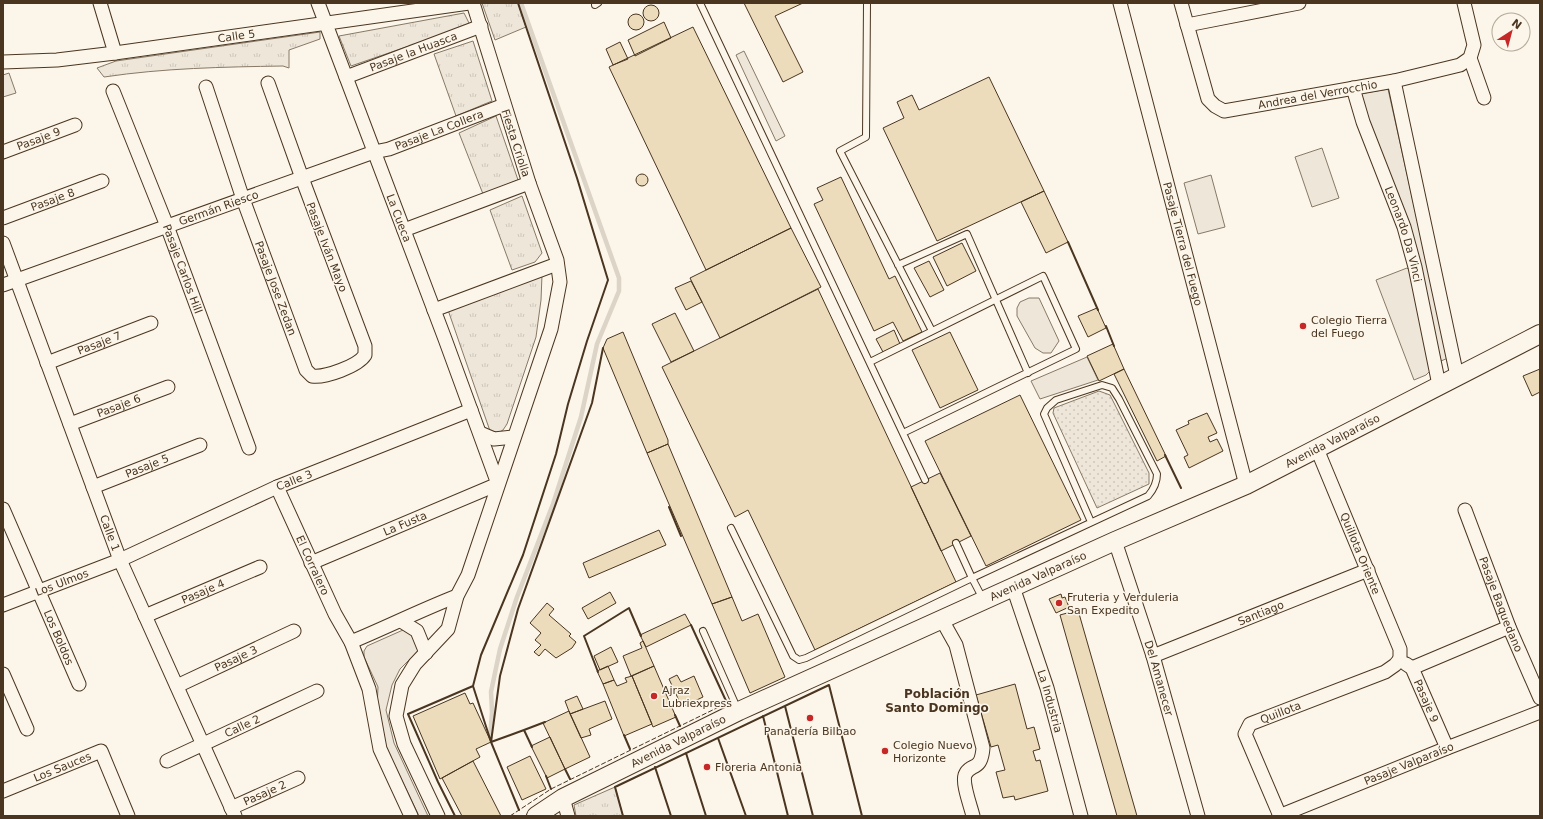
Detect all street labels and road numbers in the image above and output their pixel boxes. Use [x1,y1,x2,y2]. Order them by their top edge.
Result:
street label: Calle 5 [217,27,256,45]
street label: Pasaje la Huasca [368,30,459,74]
street label: Andrea del Verrocchio [1257,78,1379,112]
street label: Pasaje La Collera [393,108,485,153]
street label: Fiesta Criolla [498,108,533,179]
street label: Pasaje 9 [15,125,62,153]
street label: Pasaje Tierra del Fuego [1160,181,1205,308]
street label: Leonardo Da Vinci [1382,185,1424,283]
street label: Pasaje 8 [29,186,77,214]
street label: Germán Riesco [177,188,261,228]
street label: La Cueca [383,192,414,244]
street label: Pasaje Iván Mayo [303,200,350,294]
street label: Pasaje Carlos Hill [160,223,205,315]
street label: Pasaje Jose Zedan [252,239,299,337]
street label: Pasaje 7 [76,329,123,358]
street label: Pasaje 6 [95,392,143,420]
street label: Avenida Valparaíso [1283,411,1382,471]
street label: Pasaje 5 [124,452,171,481]
street label: Calle 3 [274,468,314,494]
street label: La Fusta [381,509,429,539]
street label: Quillota Oriente [1337,511,1383,597]
street label: Calle 1 [97,513,122,553]
street label: El Corralero [293,533,332,598]
street label: Avenida Valparaíso [988,549,1089,604]
street label: Pasaje Baquedano [1476,555,1525,654]
street label: Los Ulmos [33,567,91,599]
street label: Pasaje 4 [180,577,227,607]
street label: Santiago [1236,598,1286,628]
street label: Los Boldos [41,608,76,667]
street label: Del Amanecer [1141,639,1176,718]
street label: Pasaje 3 [213,643,259,674]
street label: La Industria [1034,668,1065,734]
street label: Pasaje 9 [1411,677,1441,725]
street label: Quillota [1258,699,1303,726]
street label: Calle 2 [223,712,262,740]
street label: Avenida Valparaíso [629,712,728,770]
street label: Pasaje Valparaíso [1362,740,1456,788]
street label: Los Sauces [32,750,93,785]
street label: Pasaje 2 [241,778,288,809]

